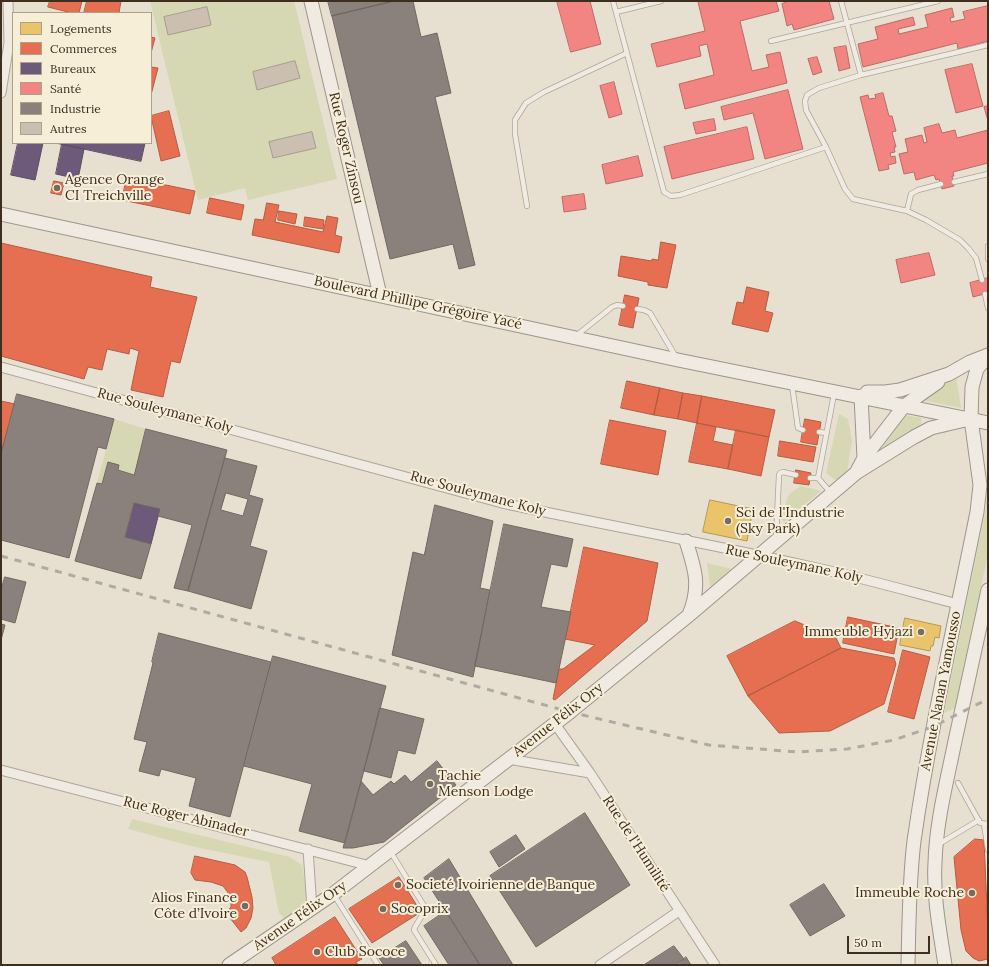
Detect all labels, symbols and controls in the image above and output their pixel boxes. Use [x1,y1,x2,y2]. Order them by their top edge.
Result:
legend [12,12,152,144]
text: Logements [50,21,112,36]
text: Commerces [50,41,117,56]
text: Bureaux [50,61,96,76]
text: Santé [50,81,81,96]
street label: Rue Roger Zinsou [325,90,367,206]
text: Industrie [50,101,101,116]
text: Autres [50,121,87,136]
place label: Agence Orange CI Treichville [65,172,164,204]
marker: Agence Orange CI Treichville [52,183,62,193]
street label: Boulevard Phillipe Grégoire Yacé [312,273,524,333]
street label: Rue Souleymane Koly [95,385,235,437]
street label: Rue Souleymane Koly [408,468,548,520]
place label: Sci de l'Industrie (Sky Park) [736,505,845,538]
marker: Sci de l'Industrie (Sky Park) [723,516,733,526]
street label: Rue Souleymane Koly [724,541,864,587]
street label: Avenue Nanan Yamousso [917,610,965,772]
place label: Immeuble Hyjazi [804,624,913,640]
marker: Immeuble Hyjazi [916,627,926,637]
street label: Avenue Félix Ory [510,680,606,760]
place label: Tachie Menson Lodge [438,768,534,800]
marker: Tachie Menson Lodge [425,779,435,789]
street label: Rue Roger Abinader [121,793,251,841]
street label: Rue de l'Humilité [599,793,673,895]
place label: Societé Ivoirienne de Banque [406,877,595,893]
street label: Avenue Félix Ory [250,878,350,954]
marker: Societé Ivoirienne de Banque [393,880,403,890]
place label: Immeuble Roche [855,885,964,901]
marker: Immeuble Roche [967,888,977,898]
place label: Alios Finance Côte d’Ivoire [151,890,237,922]
marker: Alios Finance Côte d’Ivoire [240,901,250,911]
place label: Socoprix [391,901,448,917]
marker: Socoprix [378,904,388,914]
scale bar [849,928,932,954]
text: 50 m [854,935,882,950]
place label: Club Sococe [325,944,405,960]
marker: Club Sococe [312,947,322,957]

